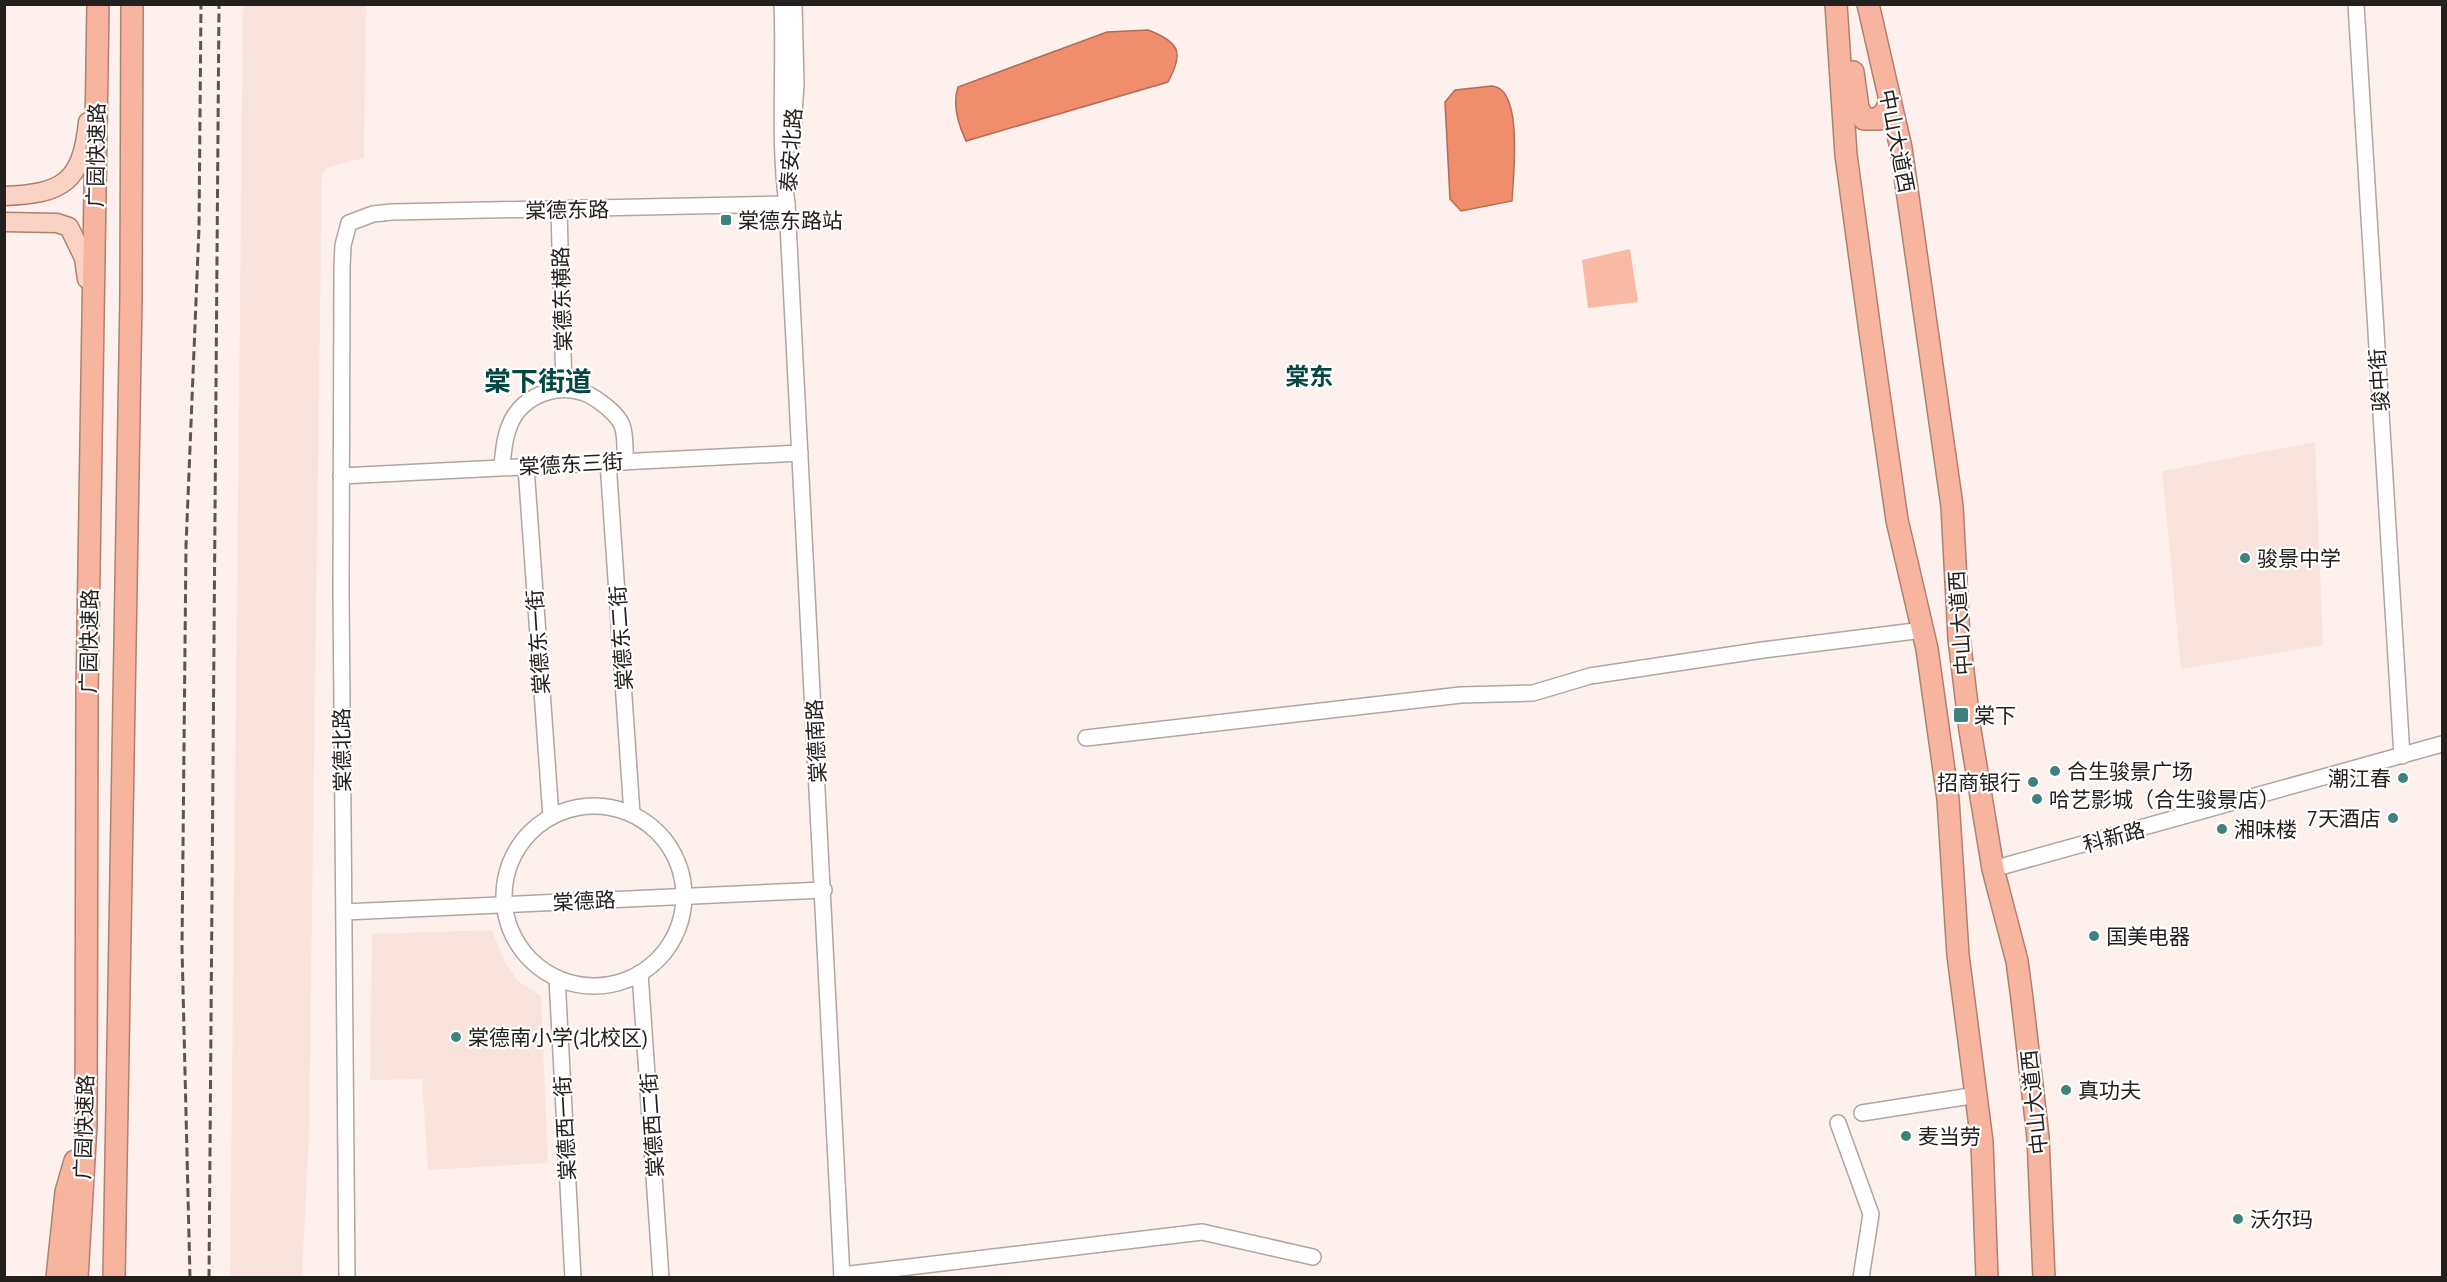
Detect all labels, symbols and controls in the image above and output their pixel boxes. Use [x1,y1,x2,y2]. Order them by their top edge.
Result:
street label: 中山大道西 [1874,87,1920,195]
street label: 广园快速路 [82,102,110,208]
street label: 泰安北路 [775,107,807,193]
street label: 棠德东路 [525,196,609,224]
place label: 棠德东路站 [738,207,843,234]
marker: 棠德东路站 [719,213,733,227]
street label: 棠德东横路 [547,246,577,352]
street label: 骏中街 [2363,348,2395,412]
district label: 棠东 [1285,361,1333,392]
district label: 棠下街道 [484,364,592,398]
street label: 棠德东三街 [518,448,624,480]
place label: 骏景中学 [2257,545,2341,572]
marker: 骏景中学 [2238,551,2252,565]
street label: 中山大道西 [1943,570,1977,676]
street label: 棠德东二街 [604,585,638,691]
street label: 广园快速路 [75,588,103,694]
street label: 棠德东一街 [521,589,555,695]
street label: 棠德南路 [800,698,832,784]
place label: 棠下 [1974,702,2016,729]
marker: 棠下 [1952,706,1970,724]
street label: 棠德北路 [328,708,356,792]
place label: 合生骏景广场 [2067,758,2193,785]
marker: 合生骏景广场 [2048,764,2062,778]
place label: 潮江春 [2328,765,2391,792]
place label: 招商银行 [1937,769,2021,796]
marker: 潮江春 [2396,771,2410,785]
marker: 招商银行 [2026,775,2040,789]
place label: 哈艺影城（合生骏景店） [2049,786,2280,813]
marker: 哈艺影城（合生骏景店） [2030,792,2044,806]
place label: 7天酒店 [2307,805,2381,832]
marker: 7天酒店 [2386,811,2400,825]
street label: 科新路 [2080,816,2148,858]
place label: 湘味楼 [2234,816,2297,843]
marker: 湘味楼 [2215,822,2229,836]
street label: 棠德路 [552,886,616,916]
place label: 国美电器 [2106,923,2190,950]
marker: 国美电器 [2087,929,2101,943]
place label: 棠德南小学(北校区) [468,1024,648,1051]
marker: 棠德南小学(北校区) [449,1030,463,1044]
street label: 中山大道西 [2015,1048,2053,1156]
street label: 棠德西二街 [635,1072,669,1178]
street label: 广园快速路 [69,1074,99,1180]
street label: 棠德西一街 [549,1075,581,1181]
place label: 真功夫 [2078,1077,2141,1104]
marker: 真功夫 [2059,1083,2073,1097]
place label: 麦当劳 [1918,1123,1981,1150]
marker: 麦当劳 [1899,1129,1913,1143]
place label: 沃尔玛 [2250,1206,2313,1233]
marker: 沃尔玛 [2231,1212,2245,1226]

